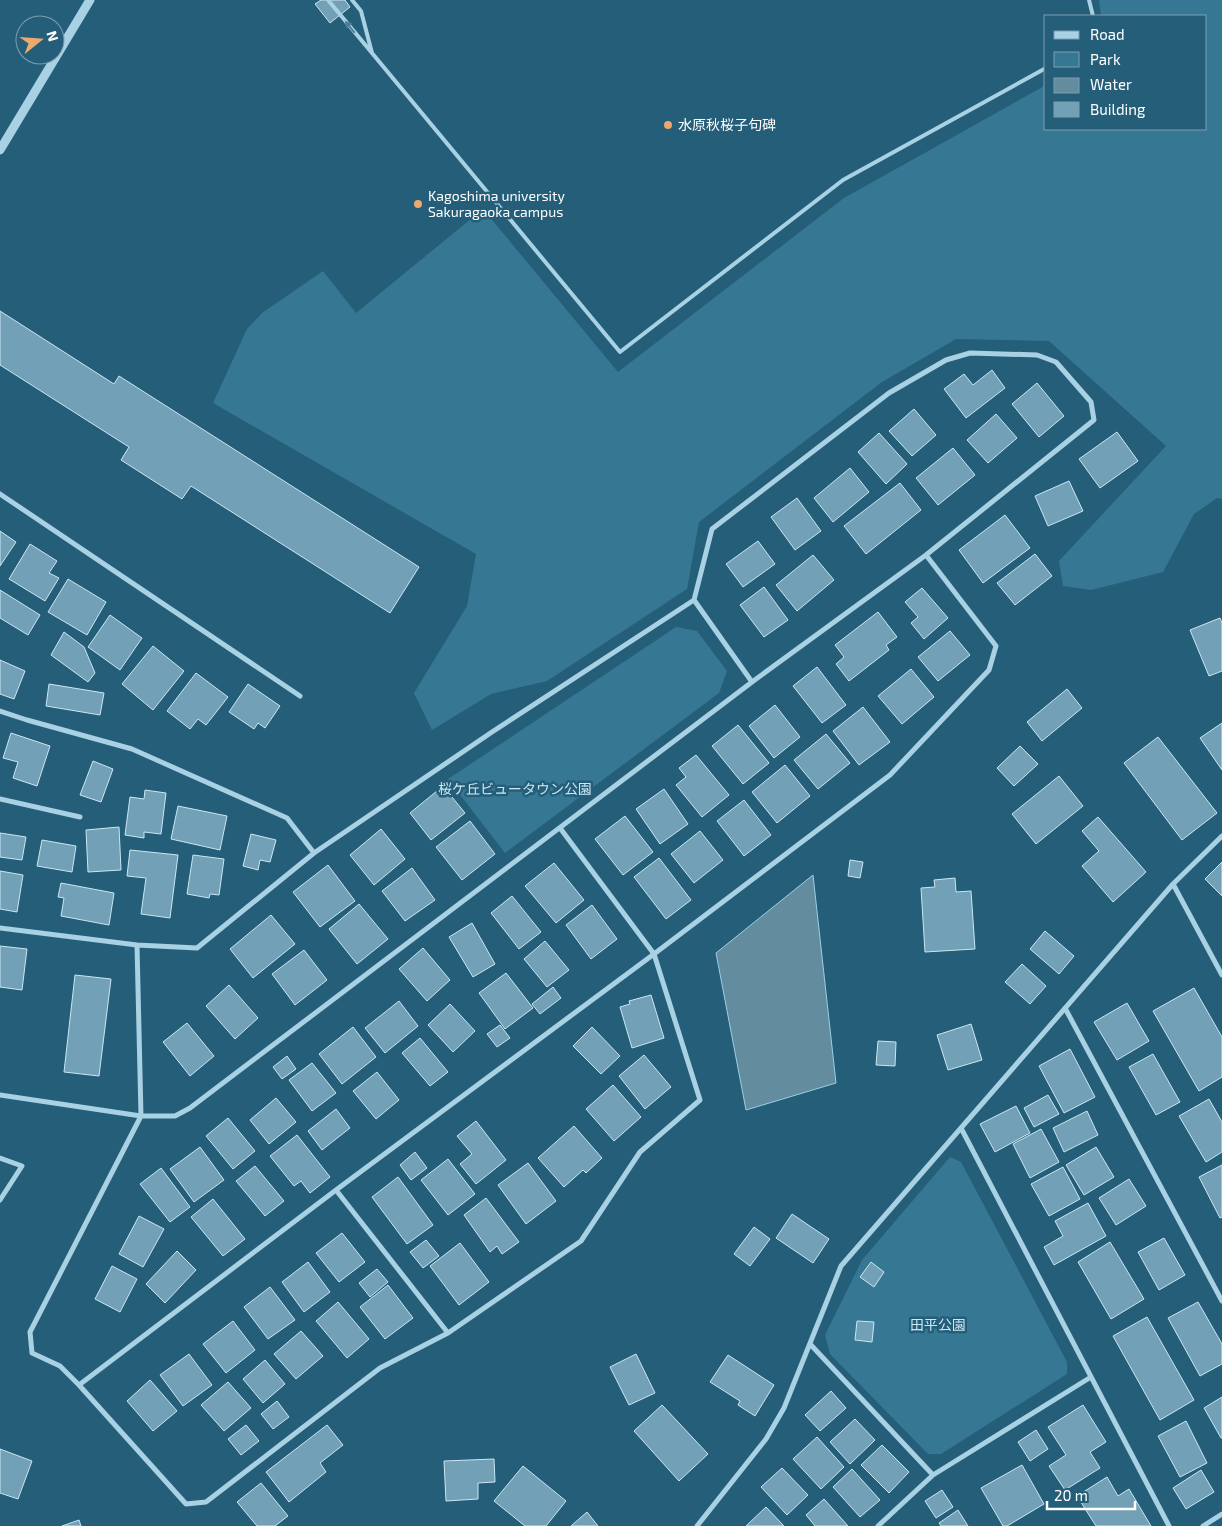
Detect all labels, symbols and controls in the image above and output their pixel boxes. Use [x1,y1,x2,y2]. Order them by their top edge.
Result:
north arrow [15,15,65,65]
legend [1044,15,1207,130]
one-way arrow [345,21,356,34]
text: Road [1090,25,1125,43]
text: N [43,29,63,43]
text: Park [1090,50,1121,68]
text: Water [1090,75,1132,93]
text: Building [1090,100,1146,118]
place label: 水原秋桜子句碑 [678,116,776,133]
marker: 水原秋桜子句碑 [662,119,674,131]
place label: Kagoshima university Sakuragaoka campus [428,187,565,220]
marker: Kagoshima university Sakuragaoka campus [412,198,424,210]
park label: 桜ケ丘ビュータウン公園 [438,780,592,797]
park label: 田平公園 [910,1316,966,1333]
scale bar [1047,1478,1134,1510]
text: 20 m [1054,1486,1088,1504]

